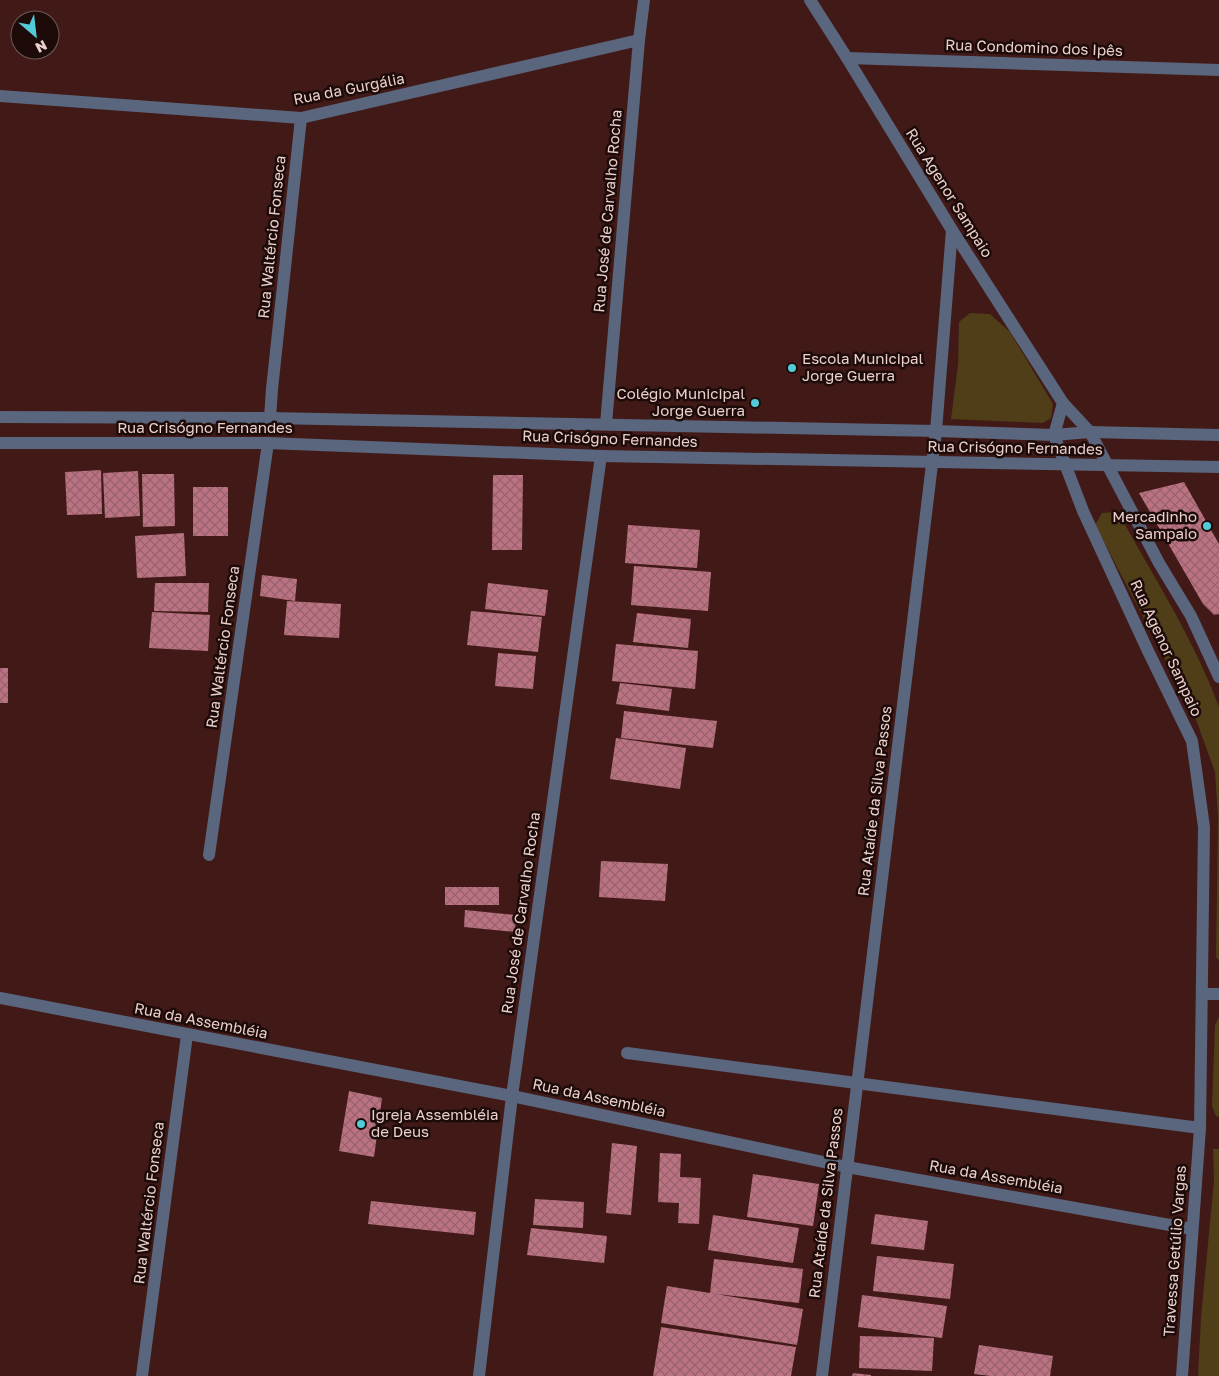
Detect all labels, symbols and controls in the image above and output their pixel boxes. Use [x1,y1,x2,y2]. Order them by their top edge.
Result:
north arrow [10,10,60,60]
street label: Rua Condomino dos Ipês [945,35,1123,59]
text: N [33,37,50,57]
street label: Rua da Gurgália [292,68,406,108]
street label: Rua José de Carvalho Rocha [589,109,625,313]
street label: Rua Agenor Sampaio [903,125,997,260]
street label: Rua Waltércio Fonseca [254,155,289,319]
place label: Escola Municipal Jorge Guerra [802,349,923,384]
marker: Escola Municipal Jorge Guerra [786,362,798,374]
place label: Colégio Municipal Jorge Guerra [617,384,745,419]
marker: Colégio Municipal Jorge Guerra [749,397,761,409]
street label: Rua Crisógno Fernandes [117,418,293,436]
street label: Rua Crisógno Fernandes [522,426,698,450]
street label: Rua Crisógno Fernandes [927,436,1103,458]
place label: Mercadinho Sampaio [1112,507,1197,542]
marker: Mercadinho Sampaio [1201,520,1213,532]
street label: Rua Waltércio Fonseca [202,565,242,729]
street label: Rua Agenor Sampaio [1127,576,1207,719]
street label: Rua Ataíde da Silva Passos [853,705,895,897]
street label: Rua José de Carvalho Rocha [497,811,543,1015]
street label: Rua da Assembléia [133,998,269,1042]
street label: Rua da Assembléia [531,1074,667,1120]
place label: Igreja Assembléia de Deus [371,1105,499,1140]
street label: Rua Ataíde da Silva Passos [804,1107,846,1299]
marker: Igreja Assembléia de Deus [355,1118,367,1130]
street label: Rua Waltércio Fonseca [129,1121,167,1285]
street label: Rua da Assembléia [928,1155,1064,1197]
street label: Travessa Getúlio Vargas [1159,1165,1189,1337]

